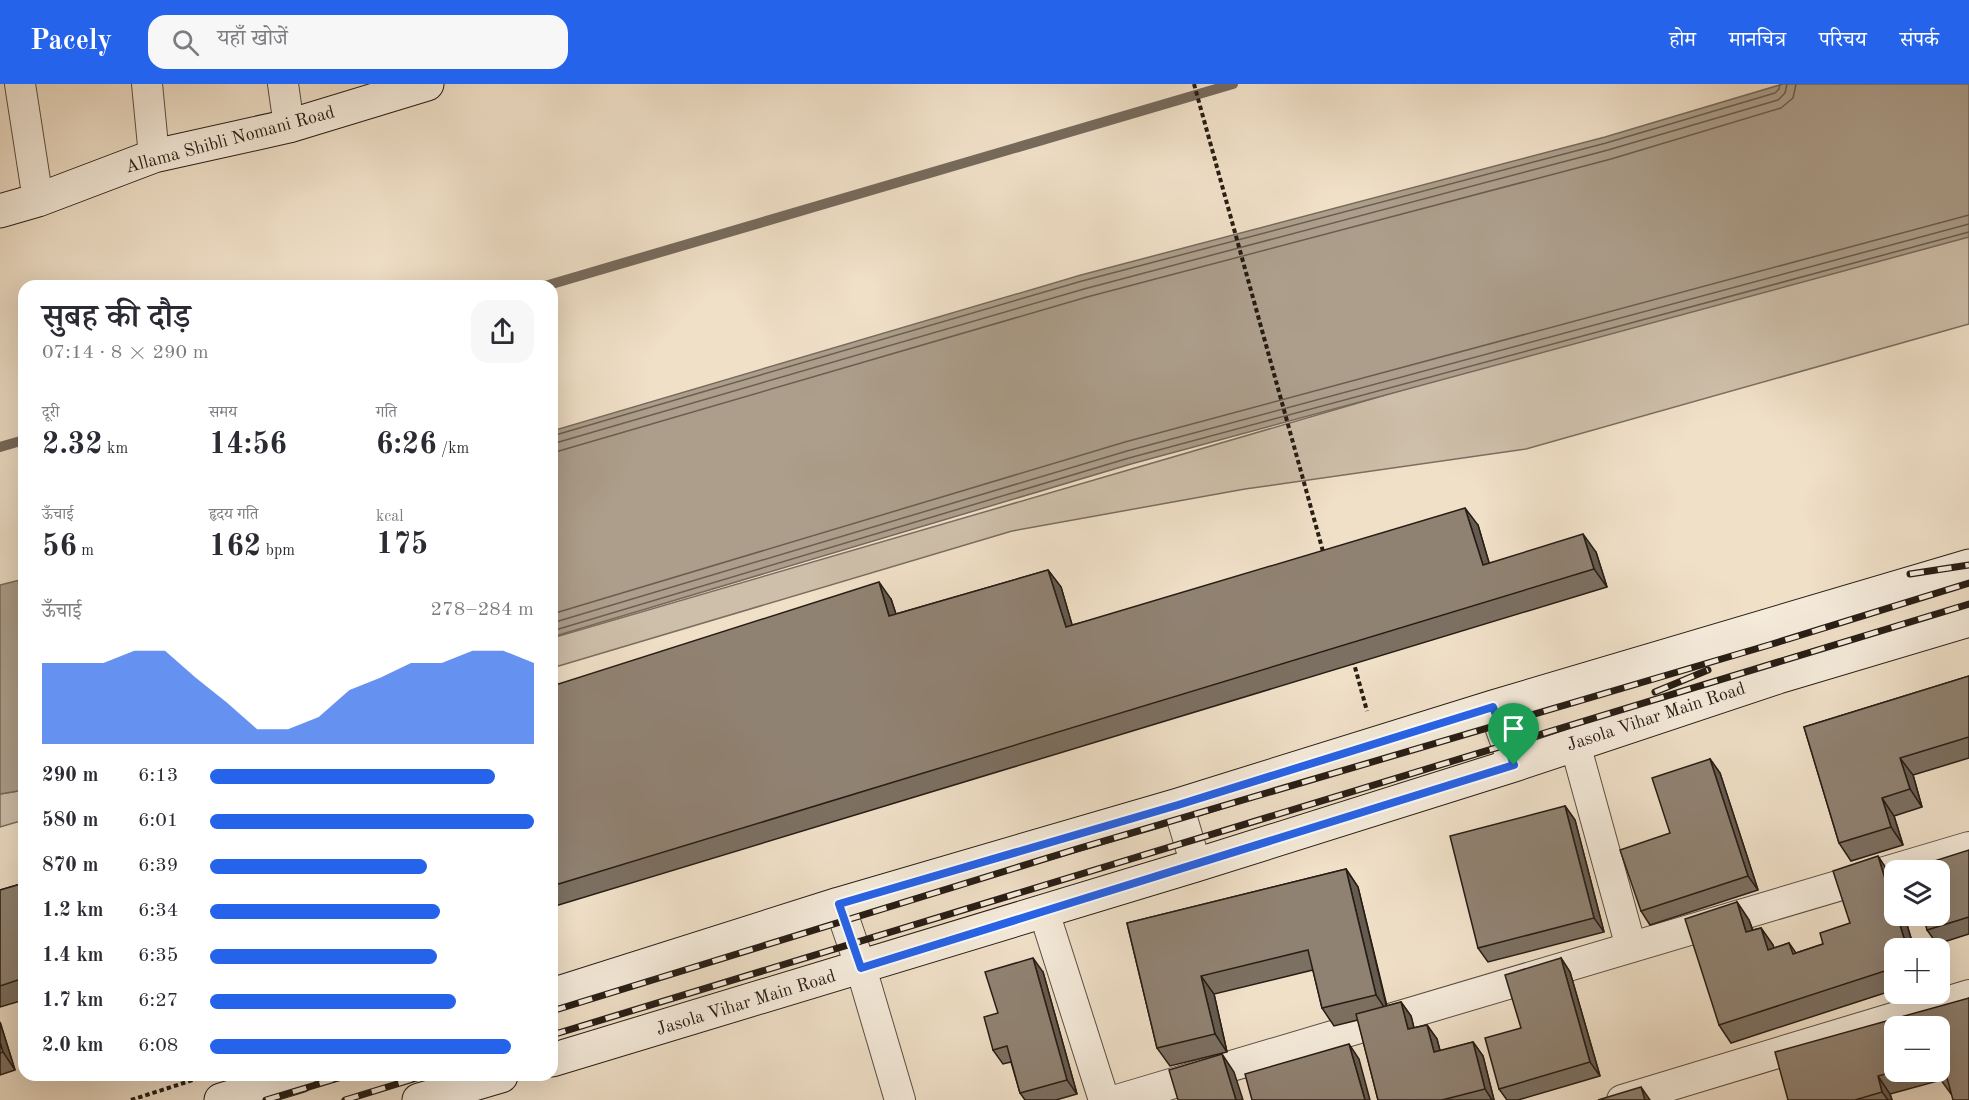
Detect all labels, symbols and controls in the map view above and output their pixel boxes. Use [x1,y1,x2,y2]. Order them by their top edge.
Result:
search box [148,15,568,69]
icon: search [169,26,202,59]
text: Pacely [30,28,112,56]
text: यहाँ खोजें [217,28,288,50]
text: होम [1669,30,1696,51]
text: मानचित्र [1729,30,1786,51]
text: परिचय [1819,30,1867,51]
text: संपर्क [1900,30,1939,51]
street label: Allama Shibli Nomani Road [123,103,337,177]
button: share [471,300,534,363]
text: सुबह की दौड़ [42,302,191,335]
text: 07:14 · 8 × 290 m [42,343,209,363]
text: दूरी [42,405,59,421]
text: समय [209,405,237,421]
text: गति [376,405,397,421]
text: 2.32 [42,430,103,460]
text: 14:56 [209,430,287,460]
text: 6:26 [376,430,437,460]
text: km [103,441,128,457]
text: /km [437,441,469,457]
text: ऊँचाई [42,507,74,523]
text: हृदय गति [209,507,258,523]
text: kcal [376,509,404,525]
text: 175 [376,530,428,560]
text: 56 [42,532,77,562]
text: 162 [209,532,261,562]
text: m [77,543,94,559]
text: bpm [261,543,295,559]
text: 278–284 m [431,600,534,620]
text: ऊँचाई [42,602,81,622]
street label: Jasola Vihar Main Road [1564,680,1748,754]
pin [1488,703,1539,765]
icon: arrive [1497,712,1530,745]
text: 290 m [42,766,98,786]
text: 6:13 [138,766,178,786]
text: 580 m [42,811,98,831]
text: 6:01 [138,811,178,831]
text: 870 m [42,856,98,876]
text: 6:39 [138,856,178,876]
map controls [1884,860,1950,1082]
button: layers [1884,860,1950,926]
text: 1.2 km [42,901,104,921]
text: 6:34 [138,901,178,921]
button: + [1884,938,1950,1004]
text: 1.4 km [42,946,104,966]
text: 6:35 [138,946,178,966]
street label: Jasola Vihar Main Road [654,967,838,1039]
text: 1.7 km [42,991,104,1011]
text: 6:27 [138,991,178,1011]
button: − [1884,1016,1950,1082]
text: 2.0 km [42,1036,104,1056]
text: 6:08 [138,1036,178,1056]

